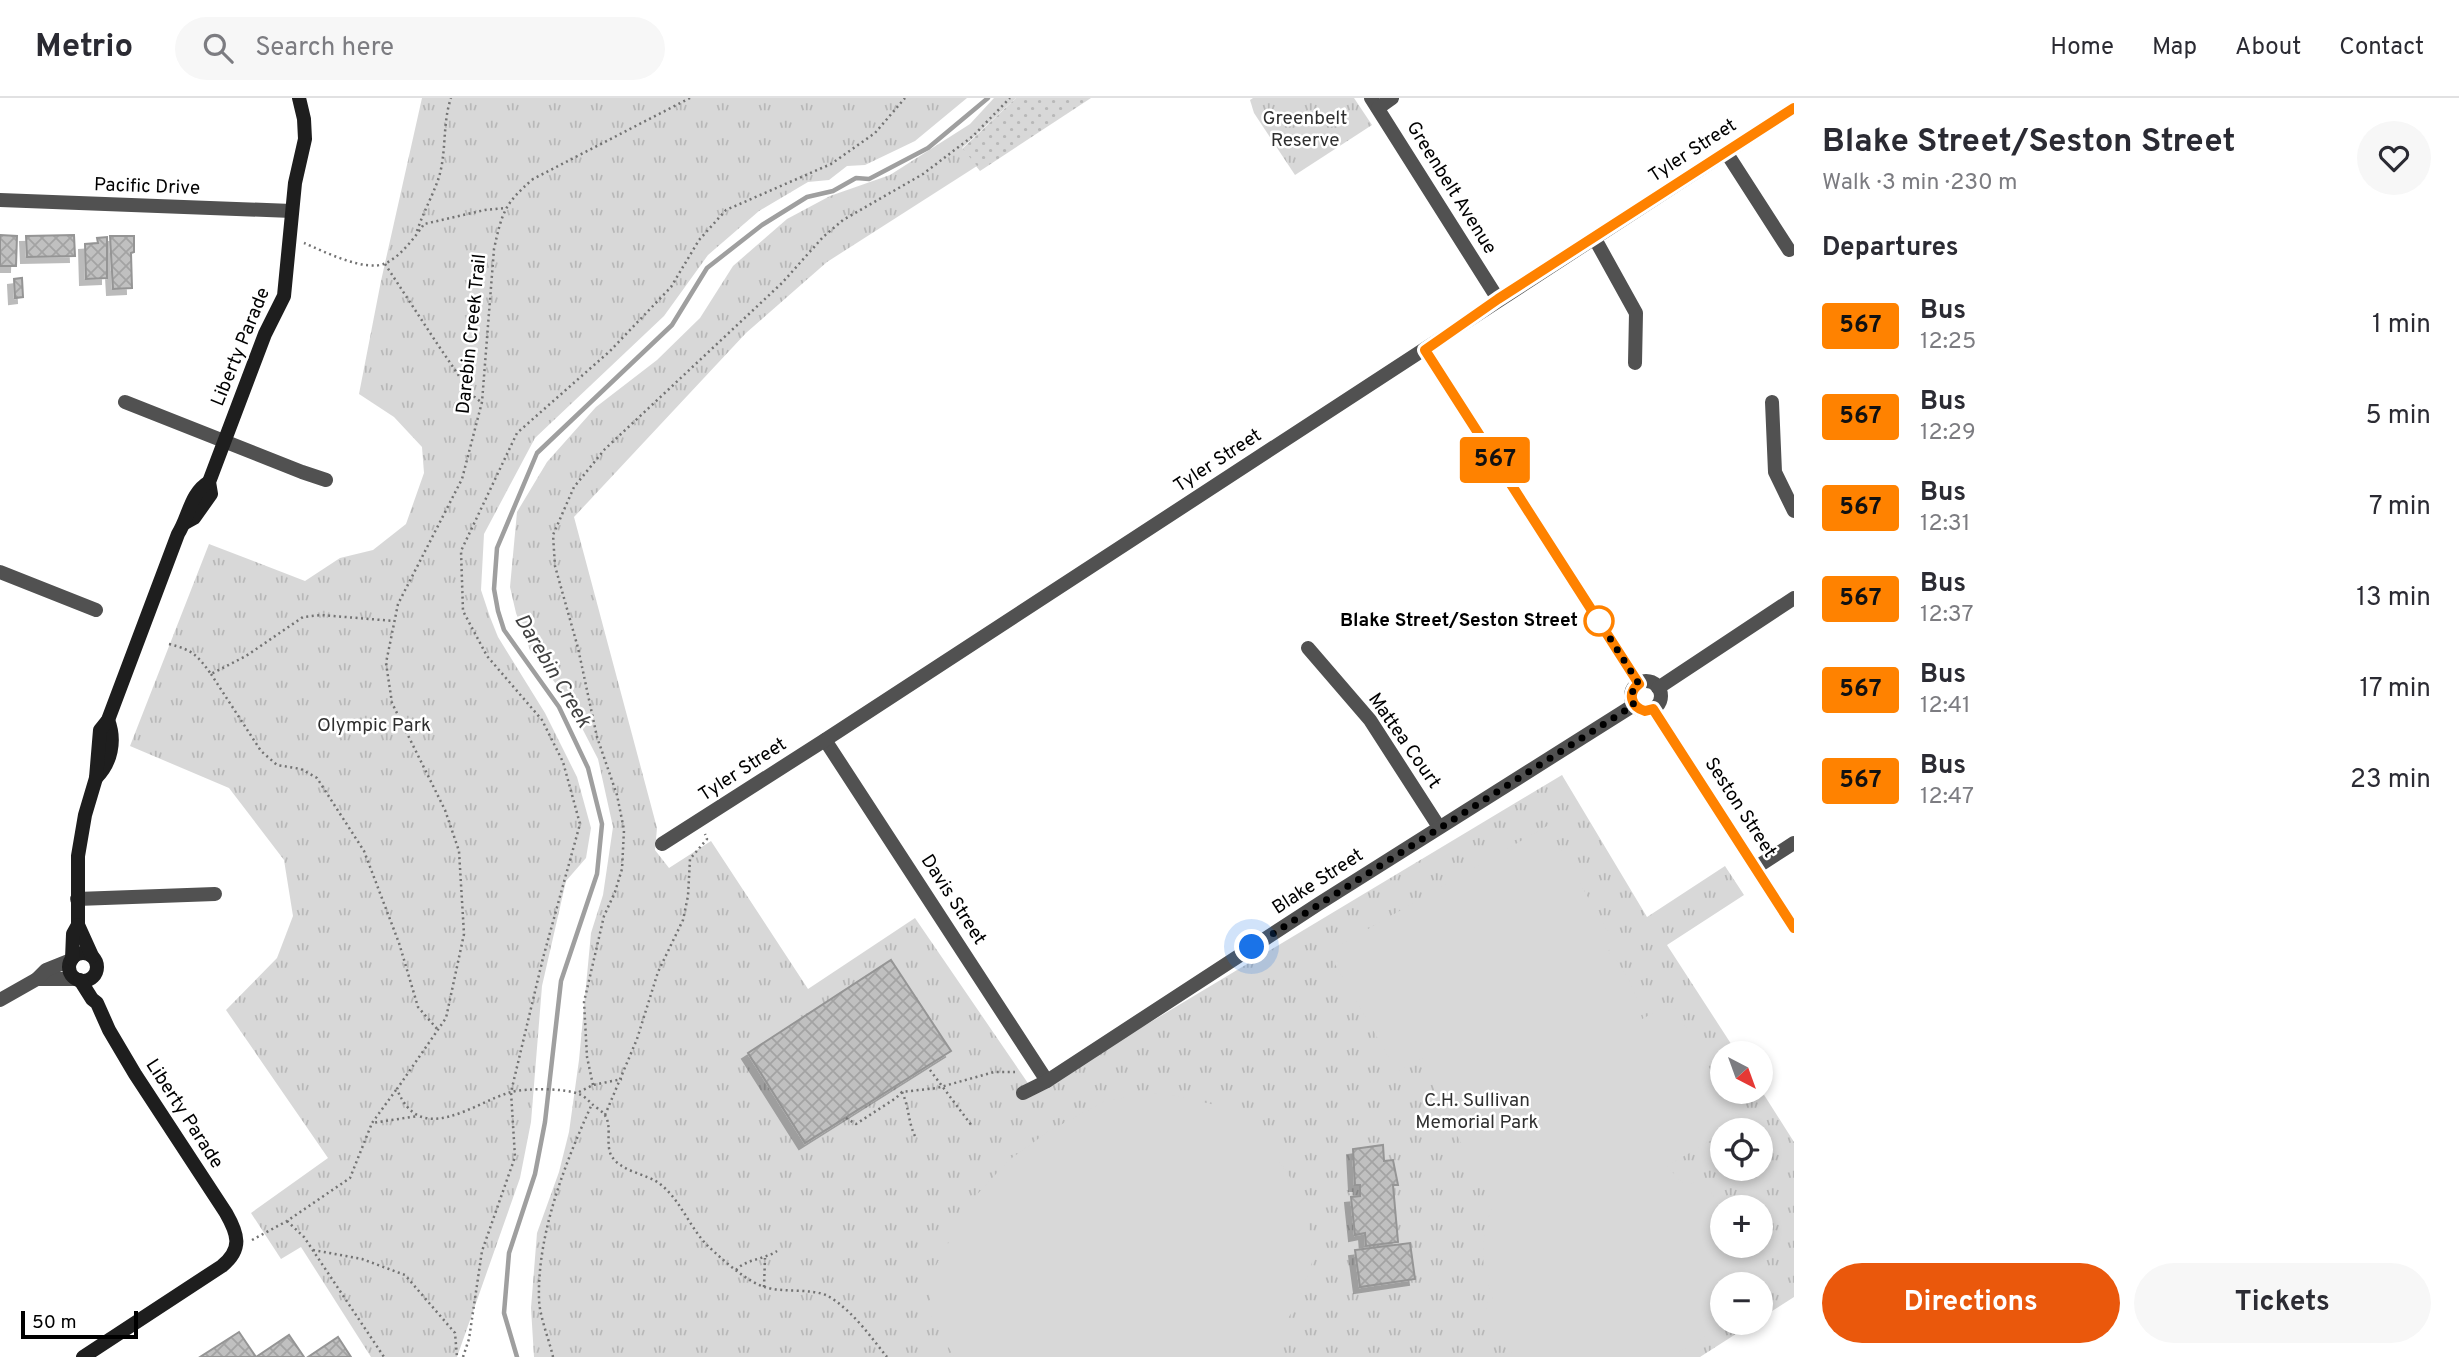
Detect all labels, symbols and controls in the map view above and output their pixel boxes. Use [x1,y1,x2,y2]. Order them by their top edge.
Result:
search box [175,17,665,80]
text: Metrio [35,27,133,69]
icon: search [199,29,237,67]
text: Search here [255,32,394,65]
text: Home [2050,33,2114,63]
text: Map [2152,33,2197,63]
text: About [2235,33,2301,63]
text: Contact [2339,33,2424,63]
park label: Greenbelt Reserve [1262,107,1348,153]
street label: Tyler Street [1645,114,1741,188]
street label: Greenbelt Avenue [1400,117,1502,259]
button: heart [2357,121,2431,195]
text: Blake Street/Seston Street [1822,122,2236,164]
text: Walk · 3 min · 230 m [1822,169,2018,198]
street label: Pacific Drive [93,173,201,201]
text: Departures [1822,232,1959,265]
street label: Darebin Creek Trail [452,253,492,415]
street label: Liberty Parade [206,284,276,410]
text: Bus [1920,295,1966,328]
text: 1 min [2372,309,2431,342]
text: 567 [1839,311,1882,341]
text: 12:25 [1920,328,1976,357]
text: Bus [1920,386,1966,419]
text: 5 min [2365,400,2431,433]
text: 567 [1839,402,1882,432]
text: 12:29 [1920,419,1976,448]
street label: Tyler Street [1170,424,1266,498]
line badge: 567 [1455,437,1535,483]
text: 567 [1474,445,1516,475]
text: Bus [1920,477,1966,510]
text: 7 min [2369,491,2431,524]
text: 567 [1839,493,1882,523]
text: 12:31 [1920,510,1970,539]
text: Bus [1920,568,1966,601]
text: 13 min [2356,582,2431,615]
text: 567 [1839,584,1882,614]
text: 12:37 [1920,601,1973,630]
marker: Blake Street/Seston Street [1584,606,1614,636]
water label: Darebin Creek [507,609,597,733]
place label: Blake Street/Seston Street [1340,609,1578,633]
text: Bus [1920,659,1966,692]
text: 17 min [2359,673,2431,706]
text: 567 [1839,675,1882,705]
street label: Mattea Court [1362,688,1446,794]
text: 12:41 [1920,692,1971,721]
park label: Olympic Park [317,714,431,738]
street label: Tyler Street [695,733,791,807]
text: Bus [1920,750,1966,783]
street label: Seston Street [1699,753,1781,863]
text: 23 min [2350,764,2431,797]
text: 567 [1839,766,1882,796]
text: 12:47 [1920,783,1974,812]
street label: Blake Street [1268,844,1368,920]
street label: Davis Street [915,850,991,950]
your location [1234,929,1269,964]
north arrow [1710,1041,1773,1104]
map controls [1710,1041,1773,1335]
street label: Liberty Parade [140,1055,228,1173]
park label: C.H. Sullivan Memorial Park [1415,1089,1539,1135]
button: locate [1710,1118,1773,1181]
button: + [1710,1195,1773,1258]
button: Directions [1822,1263,2120,1343]
button: Tickets [2134,1263,2431,1343]
button: − [1710,1272,1773,1335]
scale bar [21,1308,138,1340]
text: 50 m [32,1311,77,1335]

